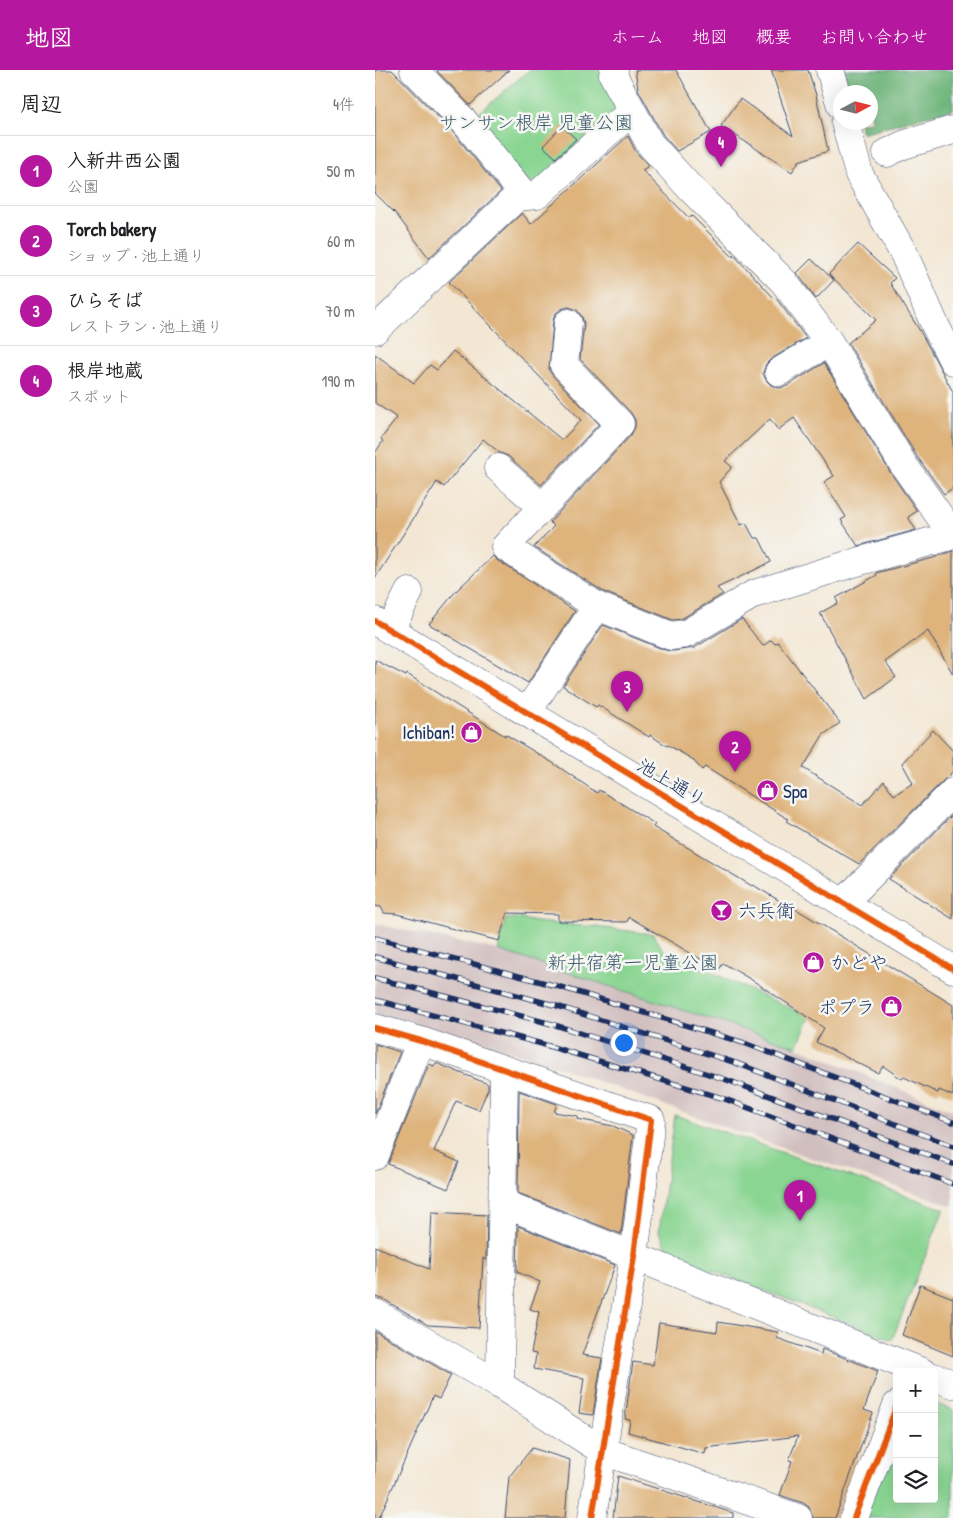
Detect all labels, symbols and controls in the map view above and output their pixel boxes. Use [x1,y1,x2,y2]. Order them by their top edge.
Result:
text: 地図 [25,21,73,53]
text: ホーム [611,24,664,49]
text: 地図 [692,24,728,49]
text: 概要 [756,24,792,49]
text: お問い合わせ [820,24,928,49]
north arrow [833,85,878,130]
text: 周辺 [20,89,62,118]
text: 4件 [333,93,355,115]
park label: サンサン根岸 児童公園 [439,109,633,135]
pin: 4 [705,126,737,167]
text: 入新井西公園 [67,147,181,173]
text: 1 [33,160,39,182]
text: 50 m [327,160,355,182]
text: 公園 [67,175,99,197]
text: Torch bakery [67,216,157,242]
text: 2 [32,230,40,252]
text: 60 m [327,230,355,252]
text: ショップ · 池上通り [67,244,205,266]
text: ひらそば [67,287,143,313]
text: 3 [32,300,40,322]
text: 70 m [325,300,355,322]
text: レストラン · 池上通り [67,315,223,337]
text: 根岸地蔵 [67,357,143,383]
text: 4 [33,370,39,392]
text: 190 m [322,370,355,392]
text: スポット [67,385,131,407]
pin: 3 [611,671,643,712]
place label: Ichiban! [402,719,455,745]
shop icon: Ichiban! [459,720,483,744]
pin: 2 [719,731,751,772]
street label: 池上通り [633,751,711,813]
place label: Spa [783,778,808,804]
shop icon: Spa [755,779,779,803]
place label: 六兵衛 [738,897,795,923]
bar icon: 六兵衛 [710,898,734,922]
park label: 新井宿第一児童公園 [547,949,719,975]
place label: かどや [830,949,888,975]
shop icon: かどや [802,950,826,974]
place label: ポプラ [818,994,875,1020]
shop icon: ポプラ [879,995,903,1019]
your location [611,1030,637,1056]
pin: 1 [784,1180,816,1221]
map controls [893,1368,938,1503]
button: + [893,1368,938,1413]
button: − [893,1413,938,1458]
button: layers [893,1458,938,1503]

